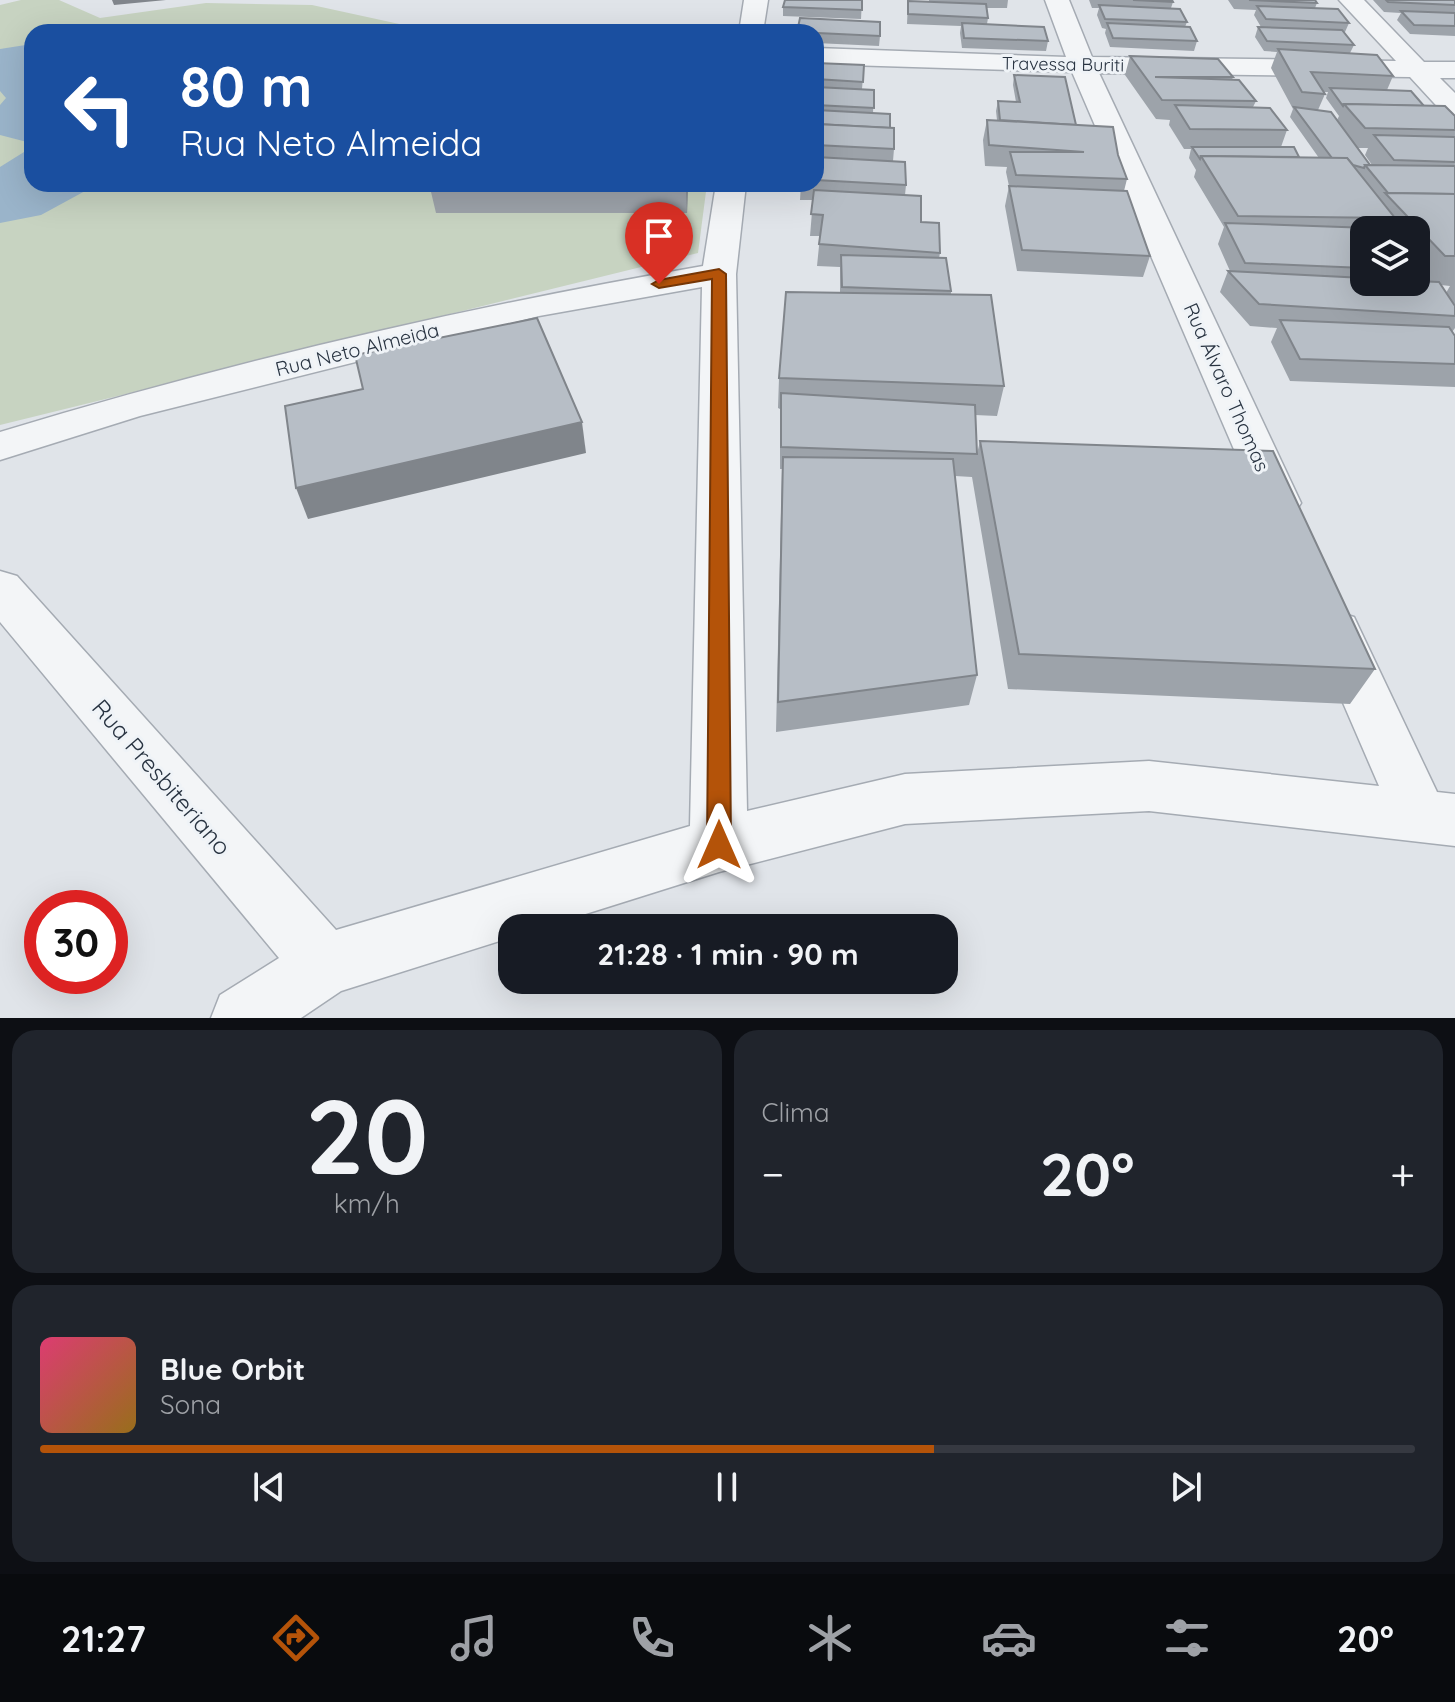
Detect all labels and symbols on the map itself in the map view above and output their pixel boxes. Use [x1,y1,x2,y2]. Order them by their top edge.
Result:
street label: Travessa Buriti [1002,51,1124,77]
pin [625,202,693,284]
street label: Rua Álvaro Thomas [1179,299,1275,475]
street label: Rua Neto Almeida [273,317,441,381]
street label: Rua Presbiteriano [86,693,238,861]
position arrow [677,803,761,887]
speed limit sign: 30 [24,890,128,994]

